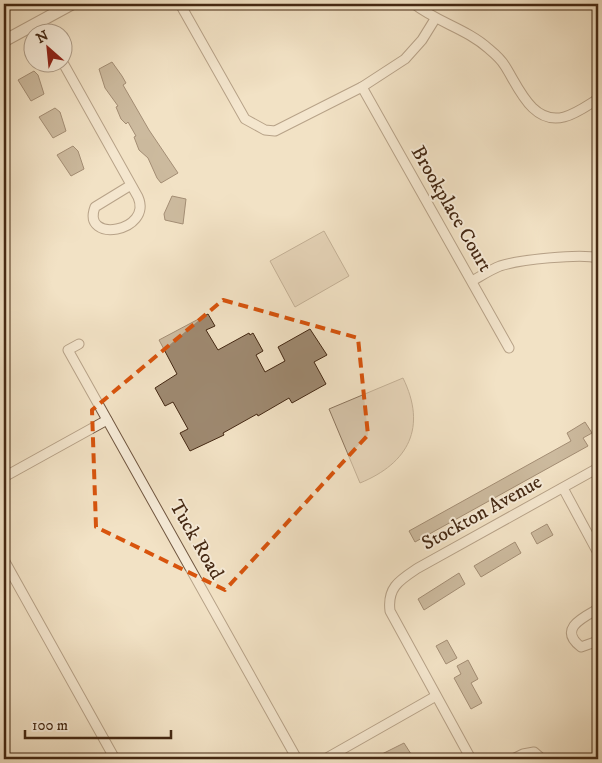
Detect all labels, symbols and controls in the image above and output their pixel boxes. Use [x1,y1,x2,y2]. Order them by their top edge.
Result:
north arrow [22,22,72,72]
text: N [33,26,52,48]
street label: Brookplace Court [405,142,497,276]
street label: Stockton Avenue [418,470,546,556]
street label: Tuck Road [163,496,229,584]
scale bar [25,708,171,740]
text: 100 m [32,716,68,735]

